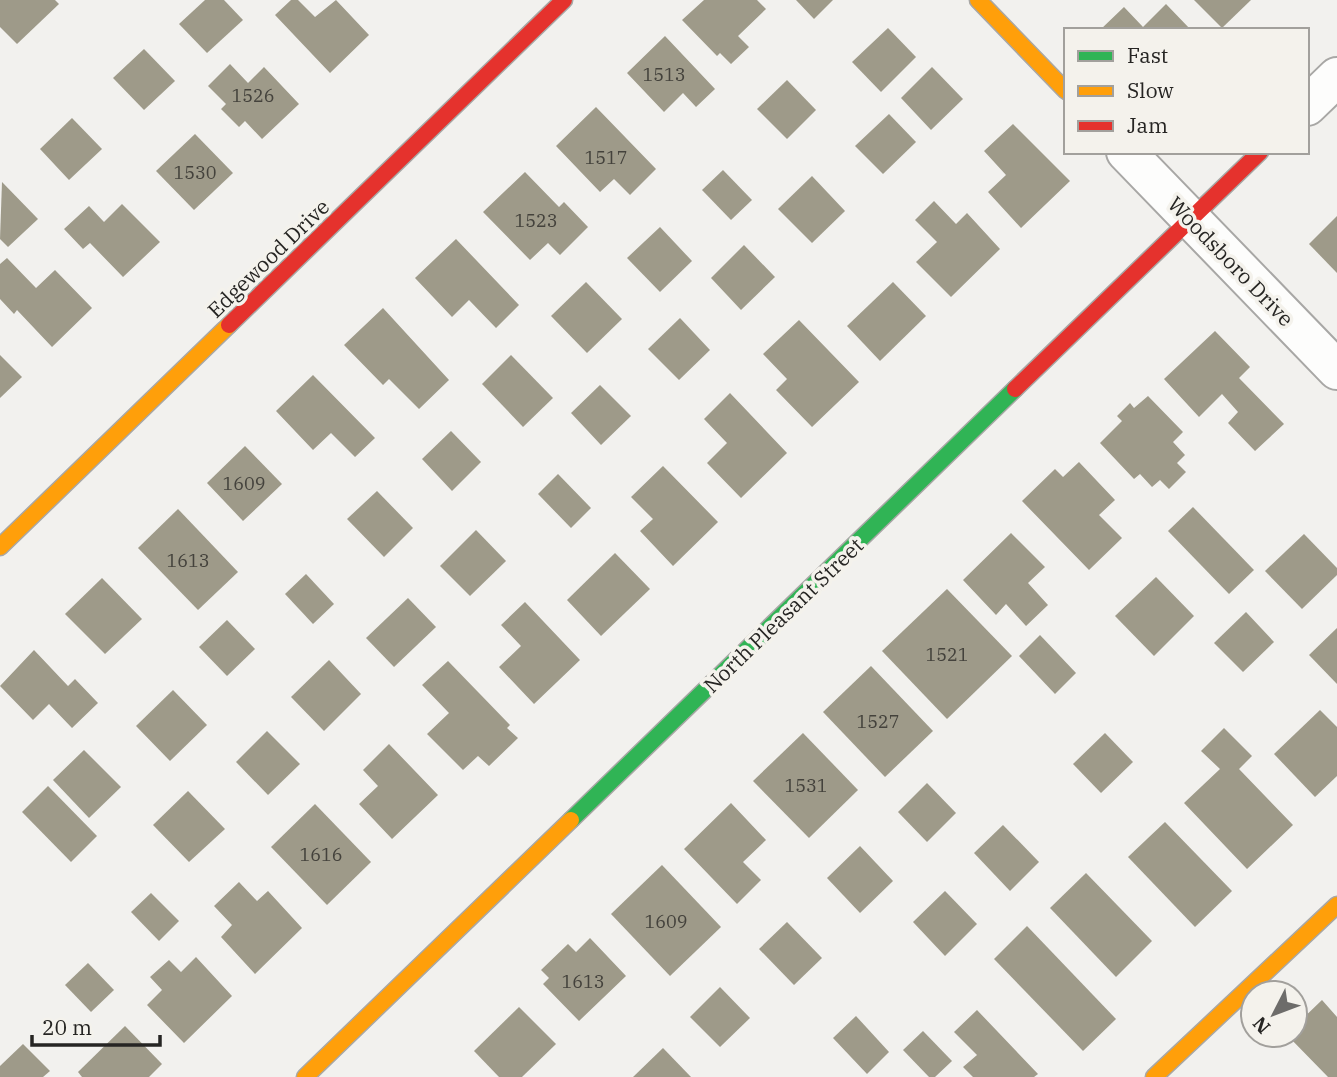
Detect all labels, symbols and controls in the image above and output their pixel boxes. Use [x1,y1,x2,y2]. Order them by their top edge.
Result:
legend [1064,28,1309,154]
text: Fast [1127,41,1168,69]
house number: 1513 [642,63,686,86]
text: Slow [1127,76,1174,104]
house number: 1526 [231,84,275,107]
text: Jam [1127,111,1168,139]
house number: 1517 [584,146,628,169]
house number: 1530 [173,161,217,184]
street label: Woodsboro Drive [1162,190,1300,332]
street label: Edgewood Drive [201,193,335,323]
house number: 1523 [514,209,558,232]
house number: 1609 [222,472,266,495]
street label: North Pleasant Street [697,531,869,699]
house number: 1613 [166,549,210,572]
house number: 1521 [925,643,969,666]
house number: 1527 [856,710,900,733]
house number: 1531 [784,774,828,797]
house number: 1616 [299,843,343,866]
house number: 1609 [644,910,688,933]
house number: 1613 [561,970,605,993]
north arrow [1239,979,1309,1049]
scale bar [32,1004,159,1048]
text: N [1247,1012,1275,1039]
text: 20 m [42,1013,92,1041]

